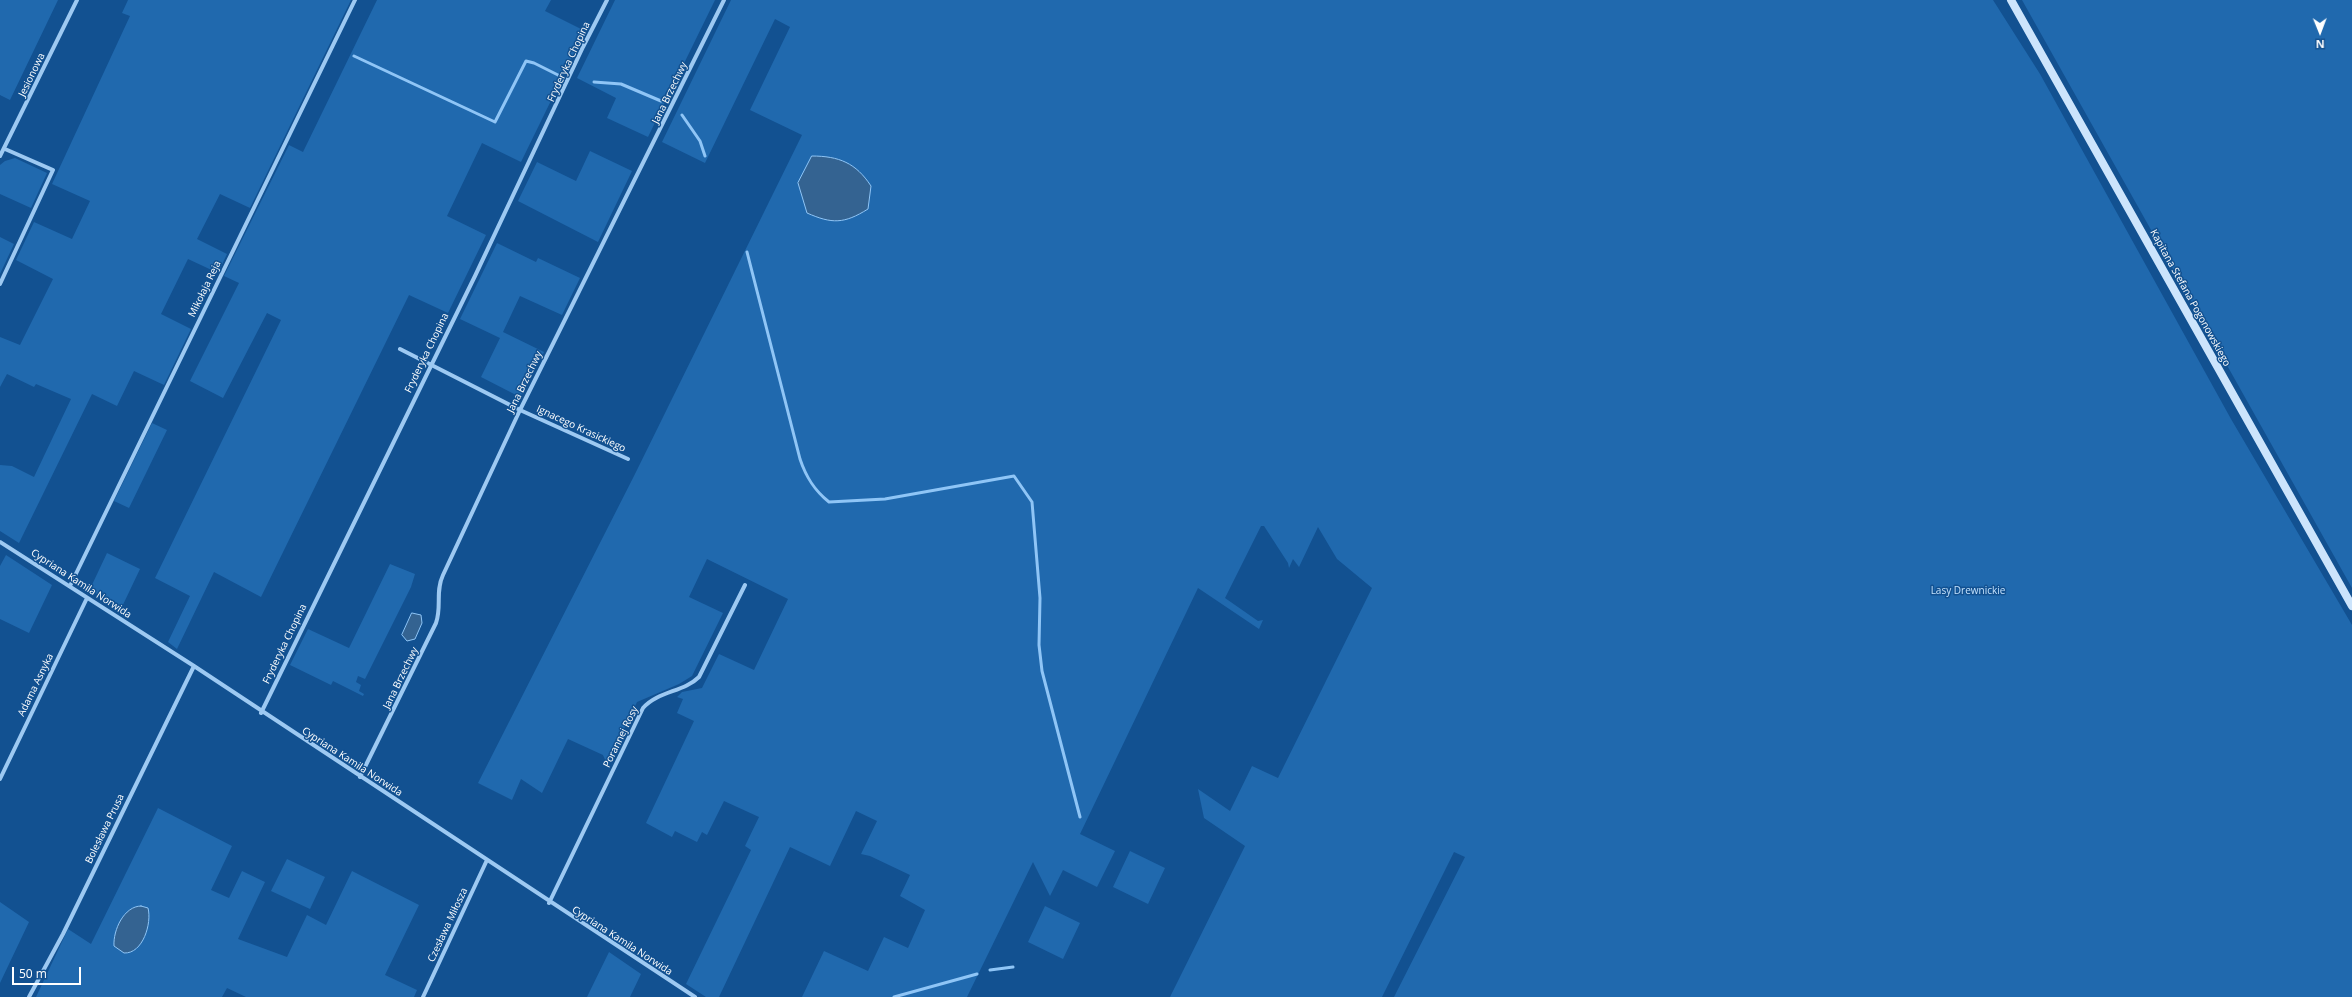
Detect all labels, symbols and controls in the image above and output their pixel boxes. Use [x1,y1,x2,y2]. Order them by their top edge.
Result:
north arrow [2300,12,2340,52]
street label: Fryderyka Chopina [545,20,593,104]
text: N [2316,37,2325,52]
street label: Jesionowa [16,51,48,99]
street label: Jana Brzechwy [650,60,690,126]
street label: Kapitana Stefana Pogonowskiego [2147,227,2233,369]
street label: Mikołaja Reja [186,259,224,319]
street label: Fryderyka Chopina [402,311,452,395]
street label: Jana Brzechwy [505,349,545,415]
street label: Ignacego Krasickiego [534,403,628,455]
street label: Cypriana Kamila Norwida [28,547,134,621]
park label: Lasy Drewnickie [1931,585,2005,597]
street label: Fryderyka Chopina [260,602,310,686]
street label: Jana Brzechwy [381,645,421,711]
street label: Adama Asnyka [16,652,56,718]
street label: Porannej Rosy [601,704,641,770]
street label: Cypriana Kamila Norwida [299,725,405,799]
street label: Bolesława Prusa [83,792,127,866]
street label: Czesława Miłosza [426,886,470,964]
street label: Cypriana Kamila Norwida [569,904,675,978]
scale bar [14,959,83,985]
text: 50 m [19,965,47,982]

